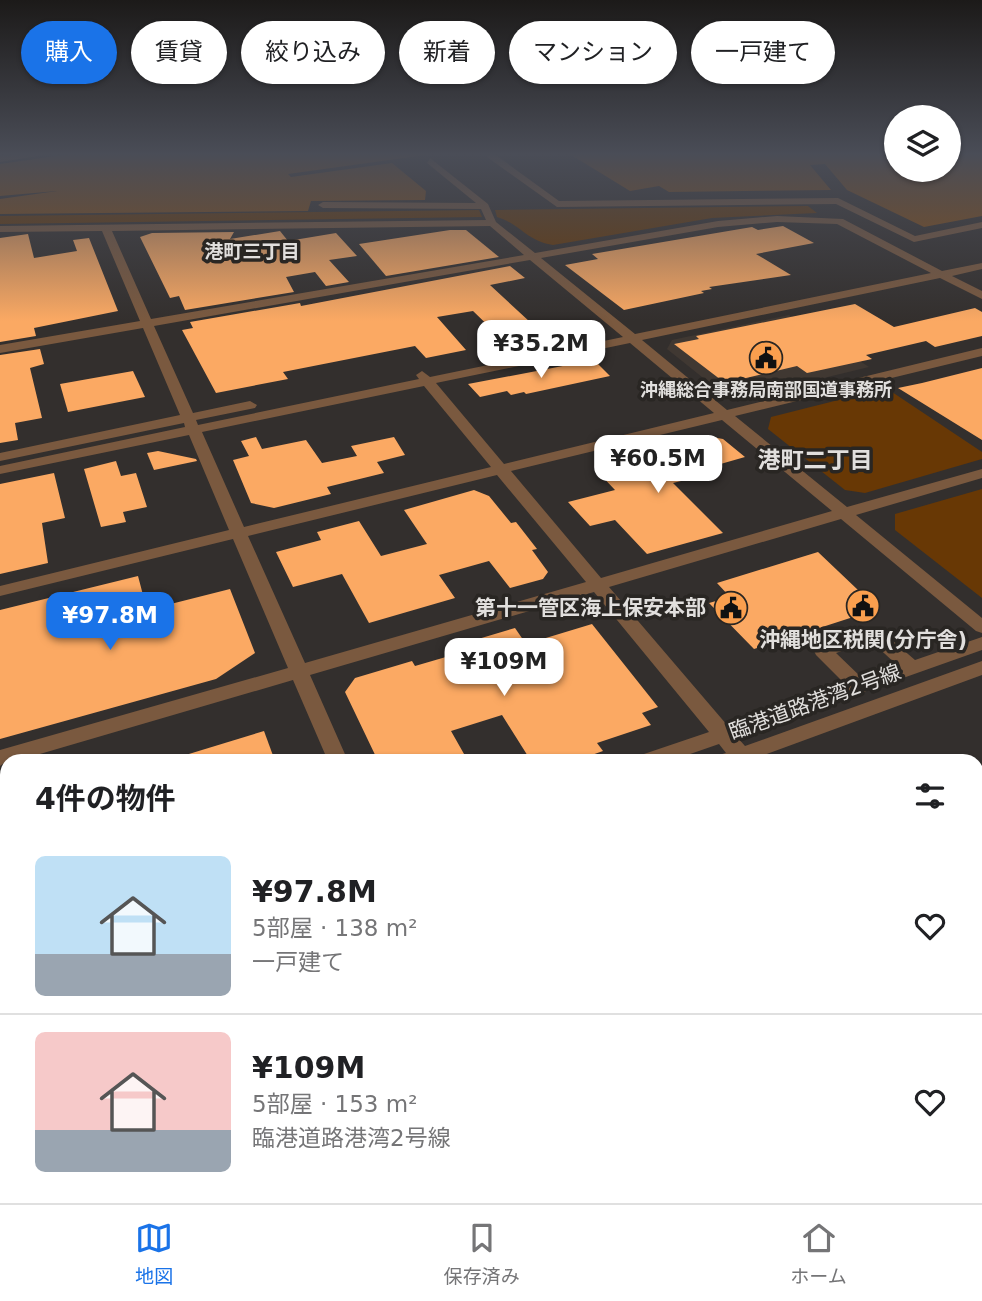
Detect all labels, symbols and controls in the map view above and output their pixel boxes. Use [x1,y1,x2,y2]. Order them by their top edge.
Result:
chip: 購入 [21,21,117,84]
chip: 賃貸 [131,21,227,84]
chip: 絞り込み [241,21,385,84]
chip: 新着 [399,21,495,84]
chip: マンション [509,21,677,84]
chip: 一戸建て [691,21,835,84]
map controls [884,105,961,182]
button: layers [884,105,961,182]
district label: 港町三丁目 [204,240,300,262]
pin: ¥35.2M [484,320,598,380]
text: ¥35.2M [493,330,589,356]
public building icon: 沖縄総合事務局南部国道事務所 [747,339,785,377]
place label: 沖縄総合事務局南部国道事務所 [640,379,892,400]
pin: ¥60.5M [601,435,715,495]
text: ¥60.5M [610,445,706,471]
district label: 港町二丁目 [758,447,873,473]
public building icon: 沖縄地区税関(分庁舎) [844,587,882,625]
public building icon: 第十一管区海上保安本部 [712,589,750,627]
pin: ¥97.8M [53,592,167,652]
place label: 第十一管区海上保安本部 [475,596,706,620]
text: ¥97.8M [62,602,158,628]
place label: 沖縄地区税関(分庁舎) [759,628,967,652]
pin: ¥109M [455,638,553,698]
text: ¥109M [461,648,547,674]
street label: 臨港道路港湾2号線 [726,660,904,744]
icon: filters [911,777,949,815]
text: 4件の物件 [35,781,176,816]
text: ¥97.8M [252,874,377,909]
icon: home [91,884,175,968]
icon: heart [911,907,949,945]
text: 5部屋 · 138 m² [252,915,417,941]
text: 一戸建て [252,949,344,975]
text: ¥109M [252,1050,365,1085]
icon: home [91,1060,175,1144]
icon: heart [911,1083,949,1121]
text: 5部屋 · 153 m² [252,1091,417,1117]
text: 臨港道路港湾2号線 [252,1125,451,1151]
tab: 地図 [135,1219,173,1288]
tab: 保存済み [444,1219,520,1288]
tab: ホーム [790,1219,847,1288]

